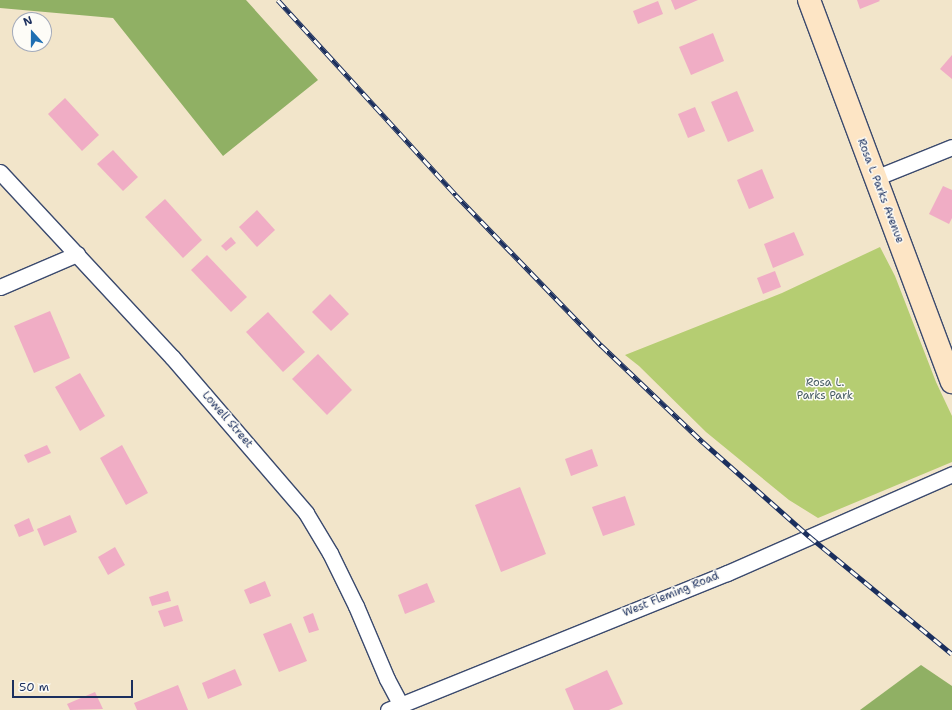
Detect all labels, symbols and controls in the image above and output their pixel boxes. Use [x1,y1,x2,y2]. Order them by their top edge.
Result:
north arrow [12,12,52,52]
text: N [21,13,35,30]
street label: Rosa L Parks Avenue [854,137,906,245]
park label: Rosa L. Parks Park [797,377,853,403]
street label: Lowell Street [199,389,255,451]
street label: West Fleming Road [621,570,721,620]
scale bar [14,672,135,698]
text: 50 m [19,679,49,695]

